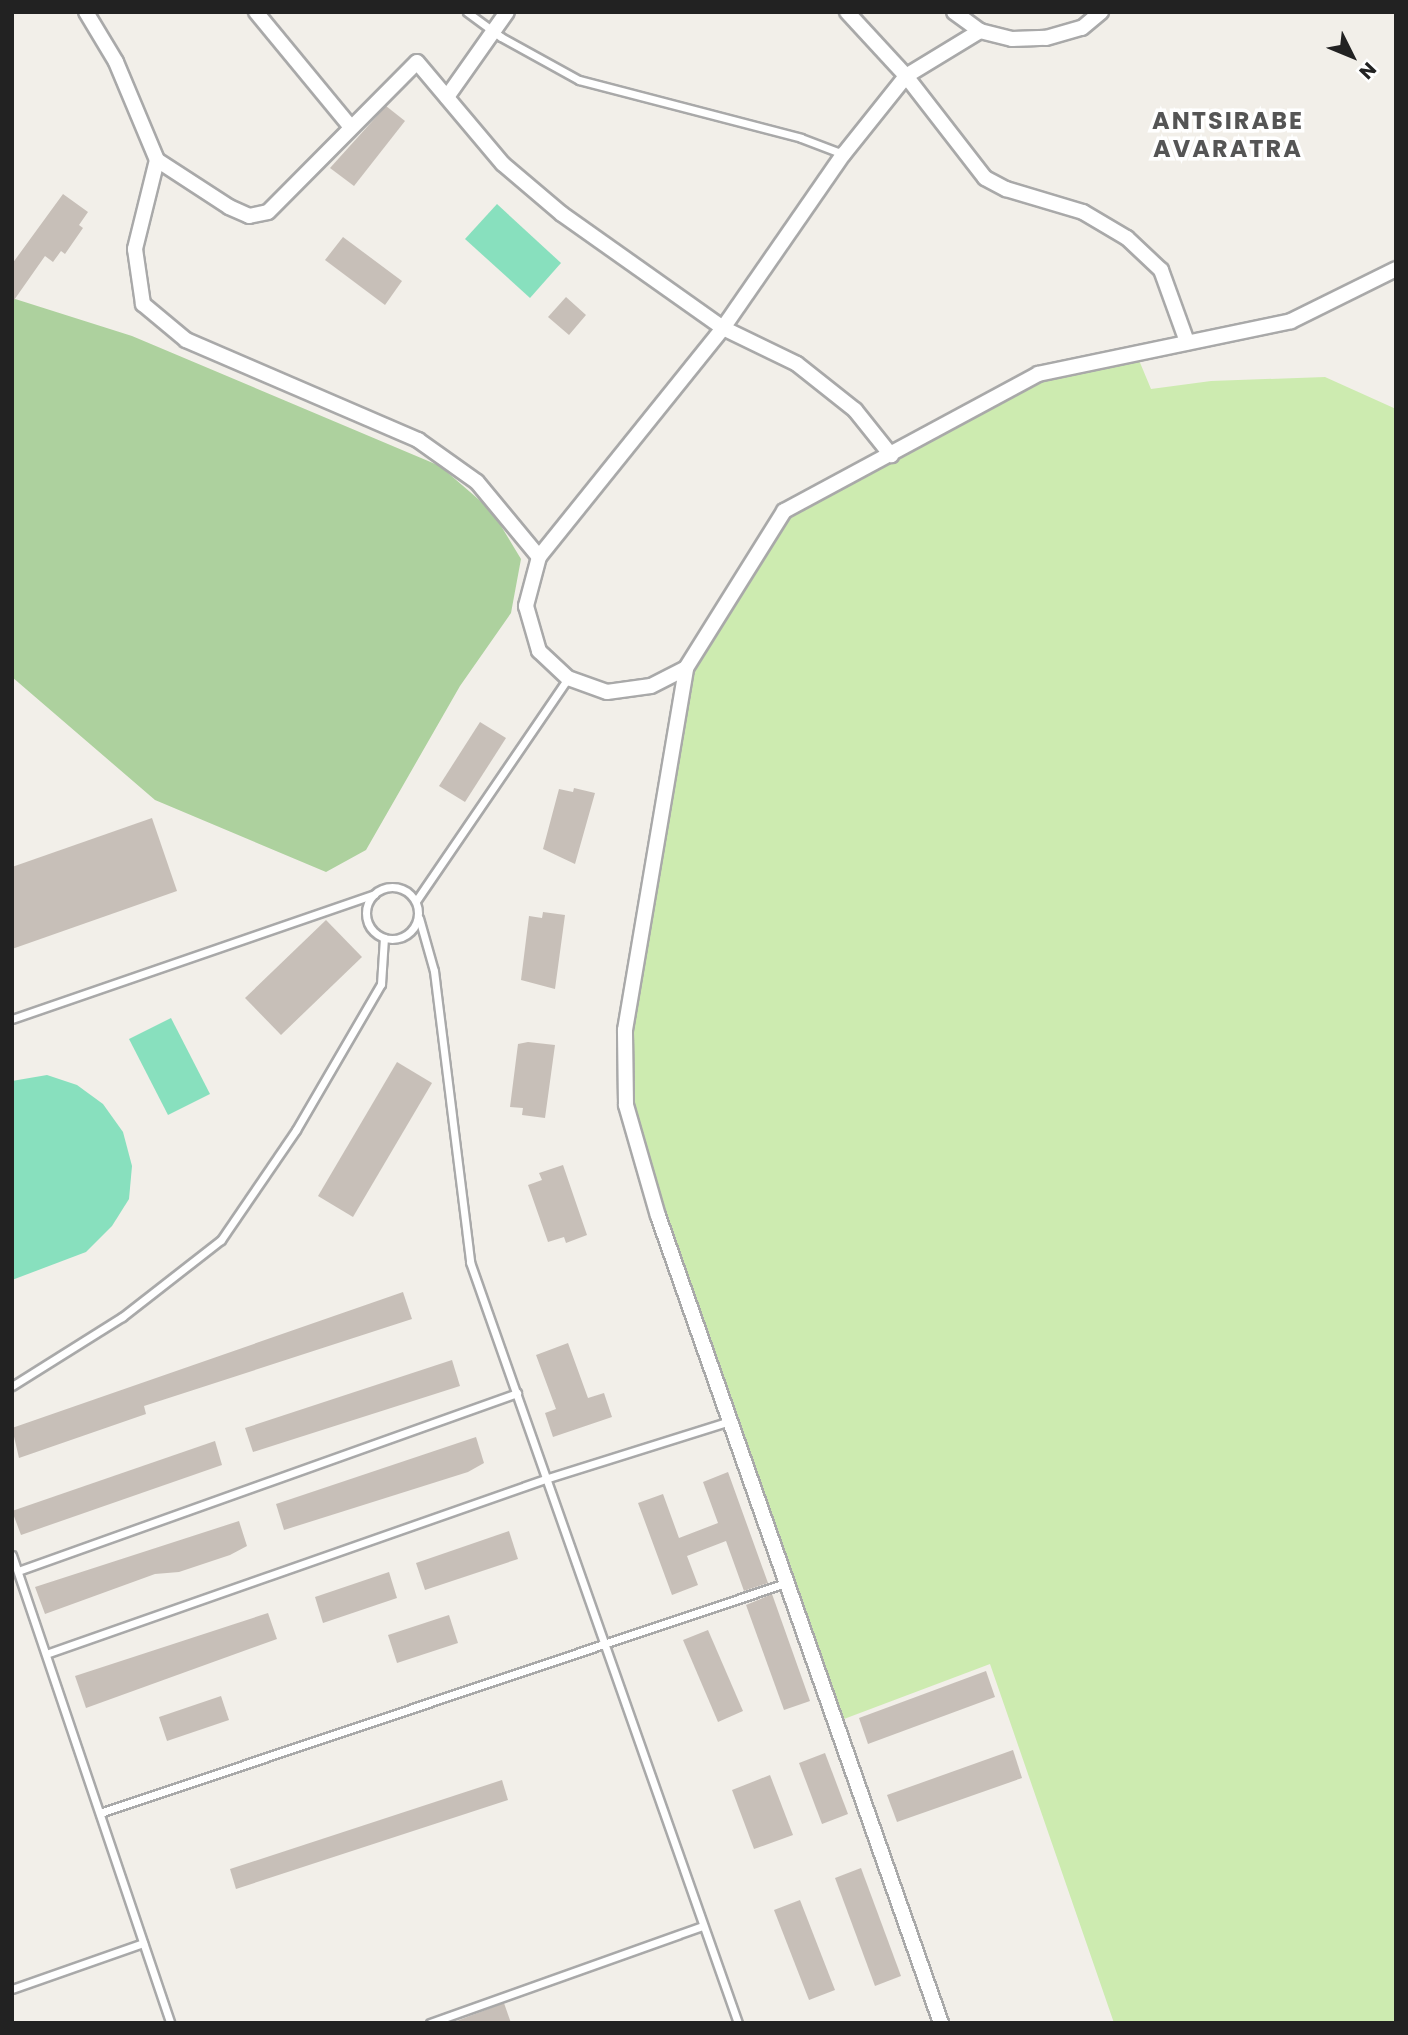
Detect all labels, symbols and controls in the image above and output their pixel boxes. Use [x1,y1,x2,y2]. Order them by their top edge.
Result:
north arrow [1317,21,1387,91]
text: N [1353,56,1382,85]
district label: ANTSIRABE AVARATRA [1153,107,1303,163]

